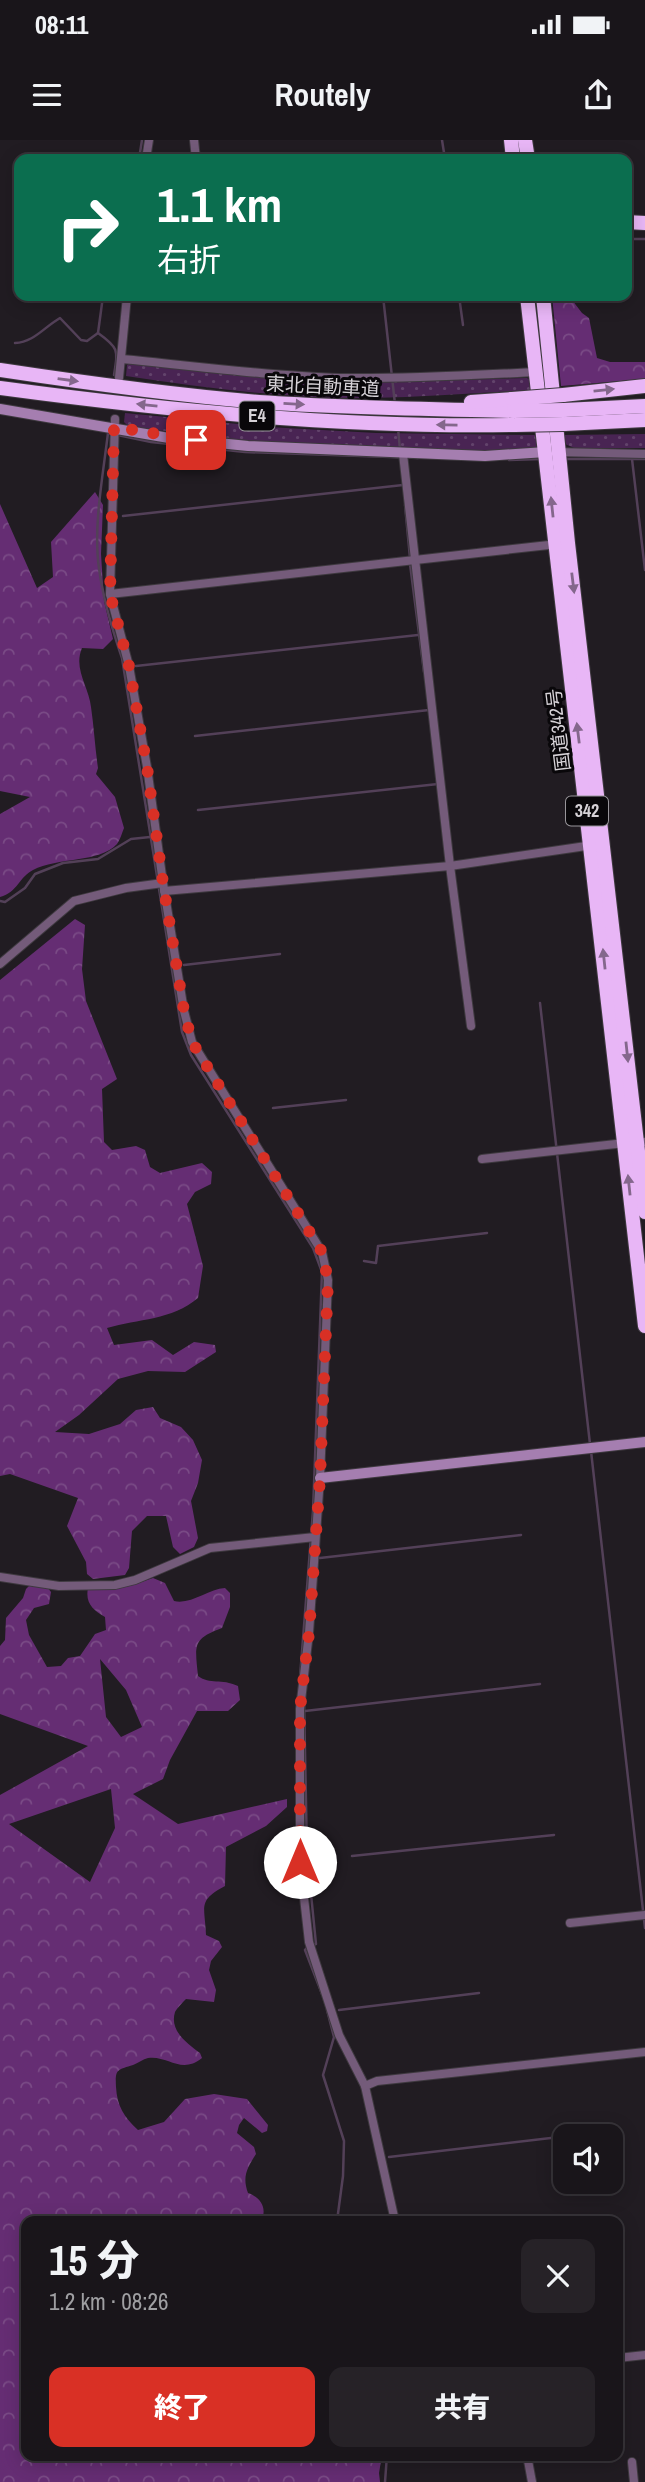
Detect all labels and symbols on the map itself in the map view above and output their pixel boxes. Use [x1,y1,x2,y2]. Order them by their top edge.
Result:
street label: 東北自動車道 [265,370,381,402]
one-way arrow [57,374,79,385]
one-way arrow [593,384,615,395]
one-way arrow [283,399,305,410]
one-way arrow [135,400,157,411]
road number: E4 [240,402,274,430]
pin [166,410,226,470]
one-way arrow [436,419,458,431]
one-way arrow [546,496,557,518]
one-way arrow [567,572,578,594]
street label: 国道342号 [540,687,576,773]
one-way arrow [572,722,583,744]
road number: 342 [566,796,608,826]
one-way arrow [598,948,609,970]
one-way arrow [622,1042,633,1064]
one-way arrow [624,1174,635,1196]
position arrow [263,1825,337,1899]

